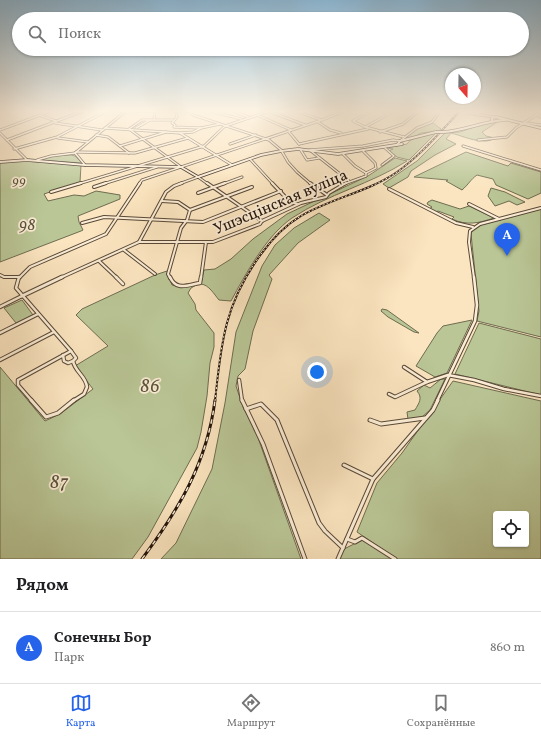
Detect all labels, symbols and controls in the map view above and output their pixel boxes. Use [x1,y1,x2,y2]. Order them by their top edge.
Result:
search box [12,12,529,56]
icon: search [26,23,48,45]
text: Поиск [58,24,101,45]
north arrow [445,68,481,104]
street label: Ушэсцінская вуліца [210,165,351,241]
park label: 99 [12,173,26,191]
park label: 98 [19,215,35,237]
pin: A [494,223,520,256]
your location [307,362,327,382]
park label: 86 [140,374,160,400]
park label: 87 [50,470,68,496]
map controls [493,511,529,547]
button: locate [493,511,529,547]
text: Рядом [16,574,69,597]
text: Сонечны Бор [54,628,152,649]
text: A [24,639,34,657]
text: 860 m [490,639,525,657]
text: Парк [54,649,84,667]
tab: Карта [66,692,96,731]
tab: Маршрут [227,692,275,731]
tab: Сохранённые [407,692,475,731]

